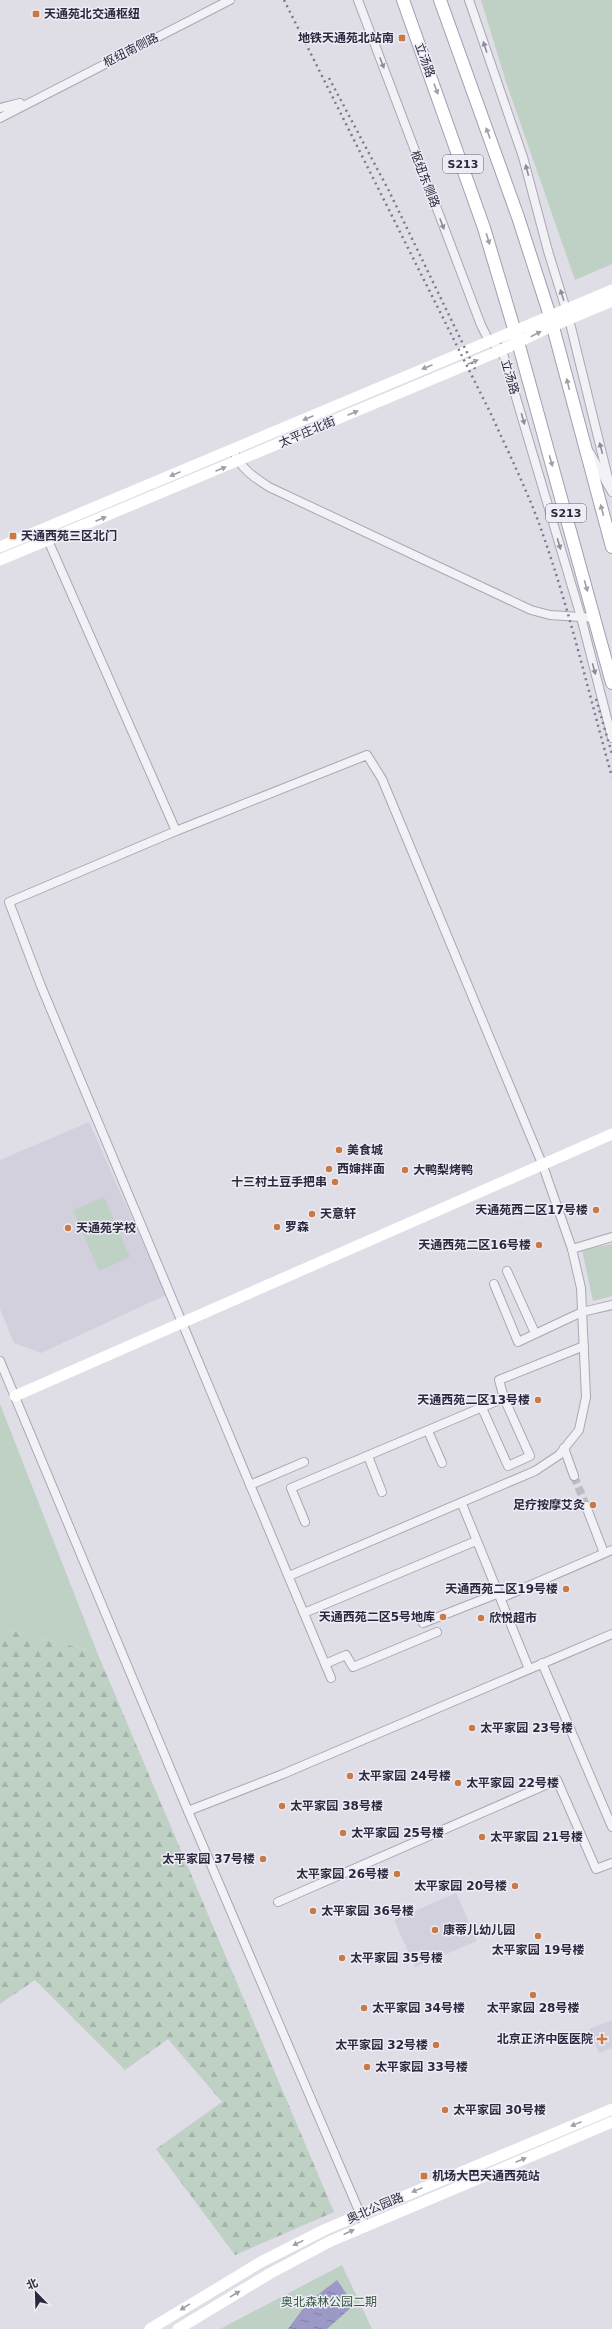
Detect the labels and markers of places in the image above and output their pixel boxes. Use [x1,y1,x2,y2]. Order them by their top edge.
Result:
place label: 天通苑北交通枢纽 [44,7,140,21]
marker: 天通苑北交通枢纽 [31,9,41,19]
place label: 地铁天通苑北站南 [298,31,394,45]
marker: 地铁天通苑北站南 [397,33,407,43]
place label: 天通西苑三区北门 [21,529,117,543]
marker: 天通西苑三区北门 [8,531,18,541]
place label: 美食城 [347,1143,383,1157]
marker: 美食城 [334,1145,344,1155]
place label: 西婶拌面 [337,1162,385,1176]
place label: 大鸭梨烤鸭 [413,1163,473,1177]
marker: 西婶拌面 [324,1164,334,1174]
marker: 大鸭梨烤鸭 [400,1165,410,1175]
place label: 十三村土豆手把串 [231,1175,327,1189]
marker: 十三村土豆手把串 [330,1177,340,1187]
place label: 天通苑西二区17号楼 [475,1203,588,1217]
marker: 天通苑西二区17号楼 [591,1205,601,1215]
place label: 天意轩 [320,1207,356,1221]
marker: 天意轩 [307,1209,317,1219]
place label: 罗森 [285,1220,309,1234]
place label: 天通苑学校 [76,1221,136,1235]
marker: 罗森 [272,1222,282,1232]
marker: 天通苑学校 [63,1223,73,1233]
place label: 天通西苑二区16号楼 [418,1238,531,1252]
marker: 天通西苑二区16号楼 [534,1240,544,1250]
place label: 天通西苑二区13号楼 [417,1393,530,1407]
marker: 天通西苑二区13号楼 [533,1395,543,1405]
place label: 足疗按摩艾灸 [513,1498,585,1512]
marker: 足疗按摩艾灸 [588,1500,598,1510]
place label: 天通西苑二区19号楼 [445,1582,558,1596]
marker: 天通西苑二区19号楼 [561,1584,571,1594]
place label: 天通西苑二区5号地库 [319,1610,435,1624]
place label: 欣悦超市 [489,1611,537,1625]
marker: 天通西苑二区5号地库 [438,1612,448,1622]
marker: 欣悦超市 [476,1613,486,1623]
place label: 太平家园 23号楼 [480,1721,573,1735]
marker: 太平家园 23号楼 [467,1723,477,1733]
place label: 太平家园 24号楼 [358,1769,451,1783]
marker: 太平家园 24号楼 [345,1771,355,1781]
place label: 太平家园 22号楼 [466,1776,559,1790]
marker: 太平家园 22号楼 [453,1778,463,1788]
place label: 太平家园 38号楼 [290,1799,383,1813]
marker: 太平家园 38号楼 [277,1801,287,1811]
place label: 太平家园 25号楼 [351,1826,444,1840]
marker: 太平家园 25号楼 [338,1828,348,1838]
place label: 太平家园 21号楼 [490,1830,583,1844]
marker: 太平家园 21号楼 [477,1832,487,1842]
place label: 太平家园 37号楼 [162,1852,255,1866]
marker: 太平家园 37号楼 [258,1854,268,1864]
place label: 太平家园 26号楼 [296,1867,389,1881]
marker: 太平家园 26号楼 [392,1869,402,1879]
place label: 太平家园 20号楼 [414,1879,507,1893]
marker: 太平家园 20号楼 [510,1881,520,1891]
place label: 太平家园 36号楼 [321,1904,414,1918]
marker: 太平家园 36号楼 [308,1906,318,1916]
place label: 康蒂儿幼儿园 [443,1923,515,1937]
marker: 康蒂儿幼儿园 [430,1925,440,1935]
marker: 太平家园 19号楼 [533,1931,543,1941]
place label: 太平家园 19号楼 [492,1943,584,1957]
place label: 太平家园 35号楼 [350,1951,443,1965]
marker: 太平家园 35号楼 [337,1953,347,1963]
marker: 太平家园 28号楼 [528,1990,538,2000]
place label: 太平家园 34号楼 [372,2001,465,2015]
place label: 太平家园 28号楼 [487,2001,579,2015]
marker: 太平家园 34号楼 [359,2003,369,2013]
place label: 北京正济中医医院 [497,2032,593,2046]
marker: 北京正济中医医院 [596,2033,608,2045]
place label: 太平家园 32号楼 [335,2038,428,2052]
marker: 太平家园 32号楼 [431,2040,441,2050]
place label: 太平家园 33号楼 [375,2060,468,2074]
marker: 太平家园 33号楼 [362,2062,372,2072]
place label: 太平家园 30号楼 [453,2103,546,2117]
marker: 太平家园 30号楼 [440,2105,450,2115]
place label: 机场大巴天通西苑站 [432,2169,540,2183]
marker: 机场大巴天通西苑站 [419,2171,429,2181]

